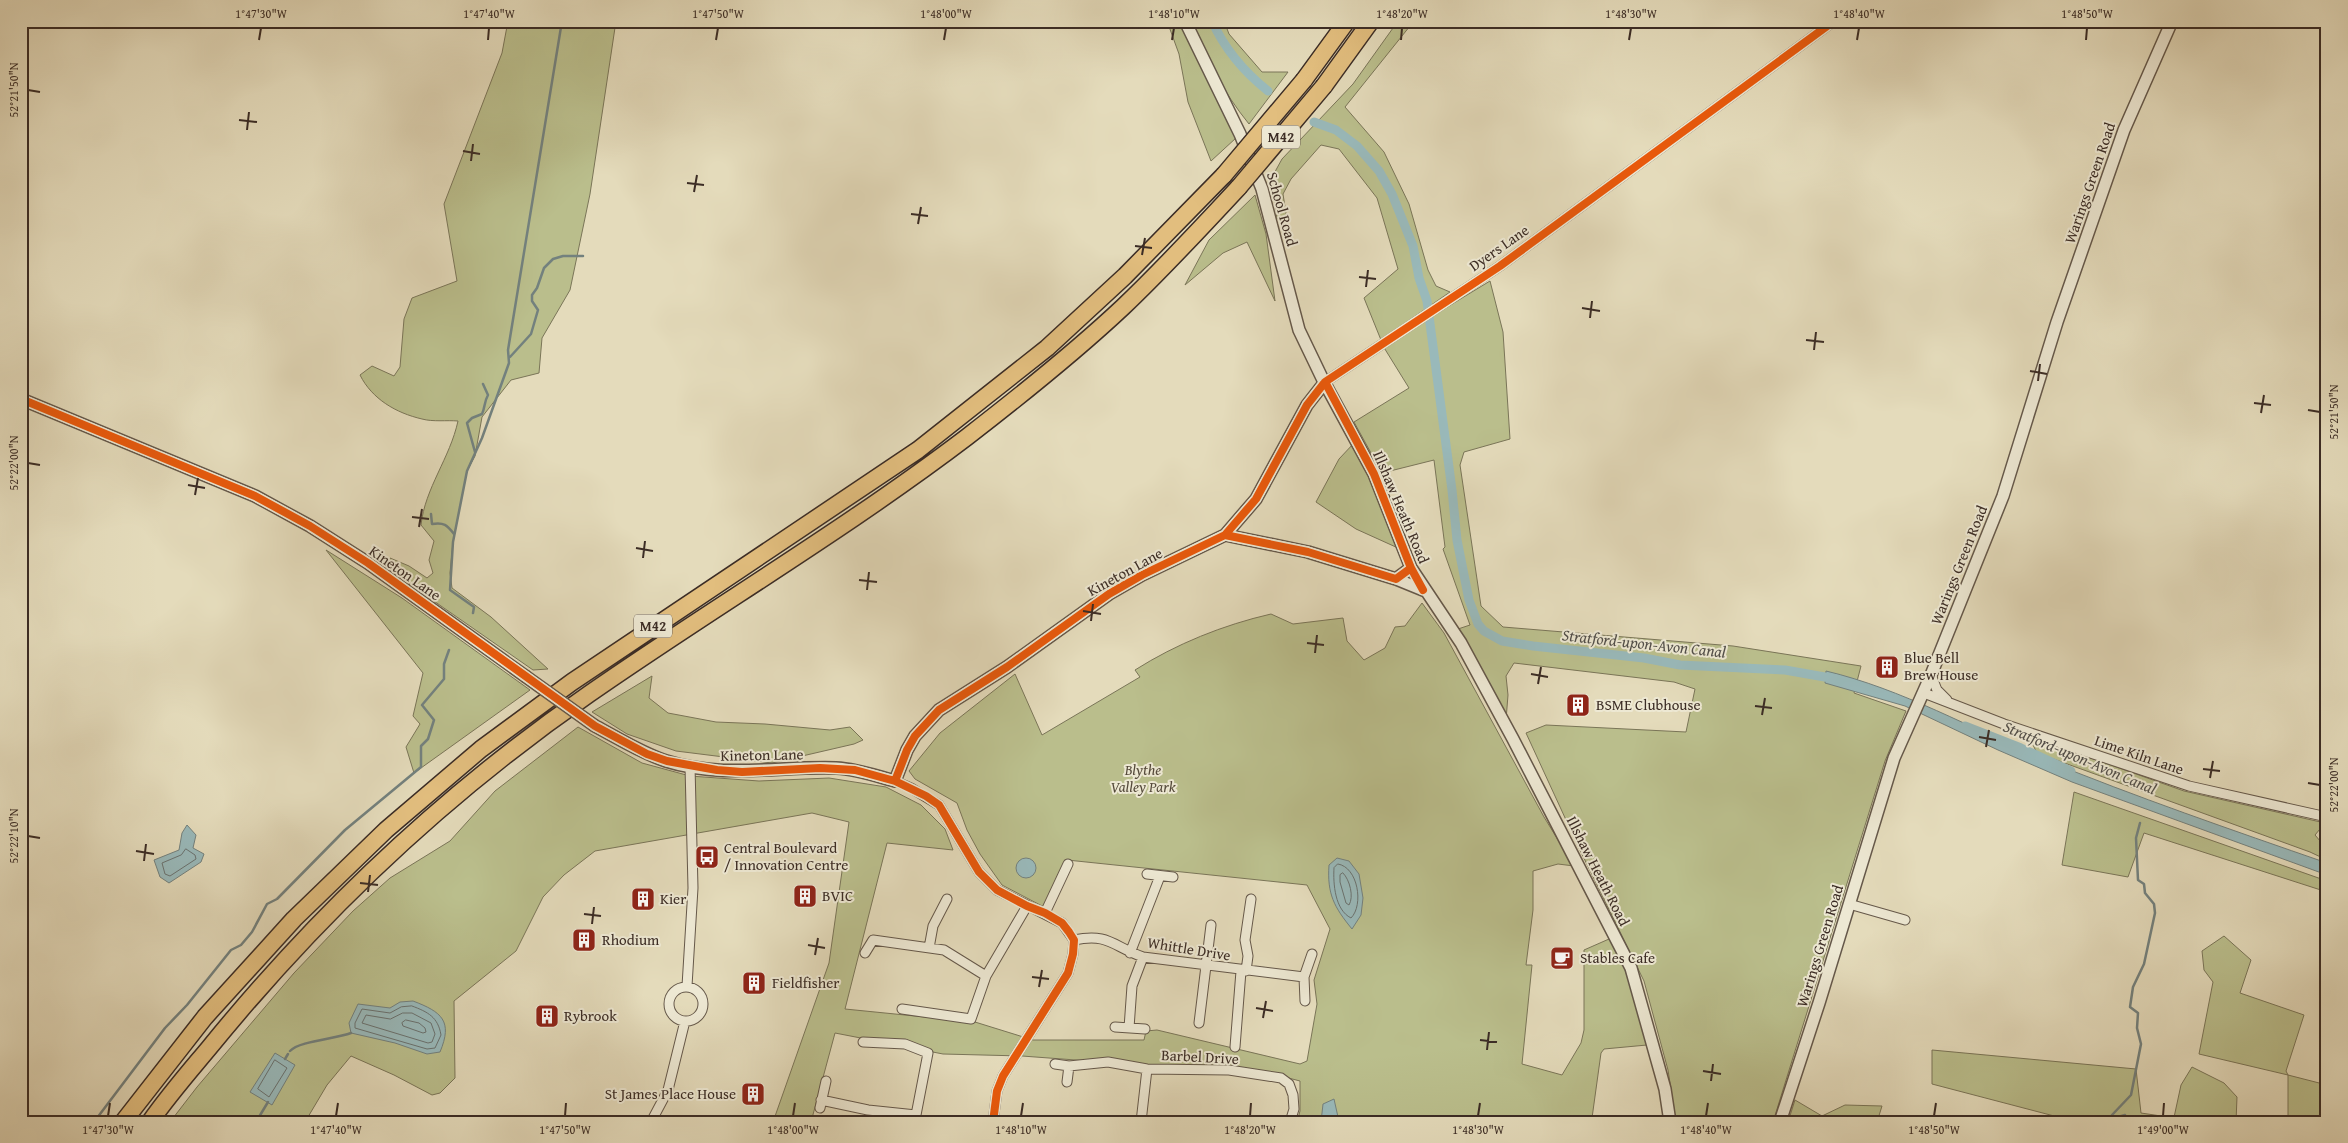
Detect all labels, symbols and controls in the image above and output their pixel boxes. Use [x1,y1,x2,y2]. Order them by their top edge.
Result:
text: 1°47'30"W [235,5,288,22]
text: 1°47'40"W [463,5,516,22]
text: 1°47'50"W [692,5,745,22]
text: 1°48'00"W [920,5,973,22]
text: 1°48'10"W [1148,5,1201,22]
text: 1°48'20"W [1376,5,1429,22]
text: 1°48'30"W [1605,5,1658,22]
text: 1°48'40"W [1833,5,1886,22]
text: 1°48'50"W [2061,5,2114,22]
text: 52°21'50"N [5,62,22,118]
street label: Warings Green Road [2059,119,2120,246]
road number: M42 [1262,125,1300,148]
street label: School Road [1262,169,1303,248]
street label: Dyers Lane [1465,219,1533,276]
text: 52°21'50"N [2325,384,2342,440]
text: 52°22'00"N [5,435,22,491]
street label: Illshaw Heath Road [1368,447,1435,566]
street label: Warings Green Road [1925,502,1992,628]
street label: Kineton Lane [365,540,445,605]
street label: Kineton Lane [1083,542,1166,601]
road number: M42 [634,614,672,638]
water label: Stratford-upon-Avon Canal [1561,622,1727,664]
place label: Blue Bell Brew House [1904,647,1978,685]
building icon: Blue Bell Brew House [1874,654,1900,680]
building icon: BSME Clubhouse [1565,692,1591,718]
place label: BSME Clubhouse [1596,694,1700,715]
water label: Stratford-upon-Avon Canal [2000,714,2160,800]
street label: Lime Kiln Lane [2092,729,2187,780]
street label: Kineton Lane [720,743,804,766]
text: 52°22'00"N [2325,757,2342,813]
park label: Blythe Valley Park [1110,759,1176,797]
text: 52°22'10"N [5,808,22,864]
street label: Illshaw Heath Road [1562,812,1635,929]
place label: Central Boulevard / Innovation Centre [724,837,848,875]
bus stop icon: Central Boulevard / Innovation Centre [694,844,720,870]
street label: Warings Green Road [1791,882,1848,1010]
building icon: BVIC [792,883,818,909]
place label: BVIC [822,885,853,906]
building icon: Kier [630,886,656,912]
place label: Kier [660,888,686,909]
building icon: Rhodium [571,927,597,953]
place label: Rhodium [602,929,660,950]
street label: Whittle Drive [1146,932,1232,965]
cafe icon: Stables Cafe [1549,945,1575,971]
place label: Stables Cafe [1580,947,1655,968]
building icon: Fieldfisher [741,970,767,996]
place label: Fieldfisher [772,972,839,993]
building icon: Rybrook [534,1003,560,1029]
place label: Rybrook [564,1005,617,1026]
street label: Barbel Drive [1161,1044,1239,1069]
building icon: St James Place House [740,1081,766,1107]
place label: St James Place House [605,1083,736,1104]
text: 1°47'30"W [82,1121,135,1138]
text: 1°47'40"W [310,1121,363,1138]
text: 1°47'50"W [539,1121,592,1138]
text: 1°48'00"W [767,1121,820,1138]
text: 1°48'10"W [995,1121,1048,1138]
text: 1°48'20"W [1224,1121,1277,1138]
text: 1°48'30"W [1452,1121,1505,1138]
text: 1°48'40"W [1680,1121,1733,1138]
text: 1°48'50"W [1908,1121,1961,1138]
text: 1°49'00"W [2137,1121,2190,1138]

